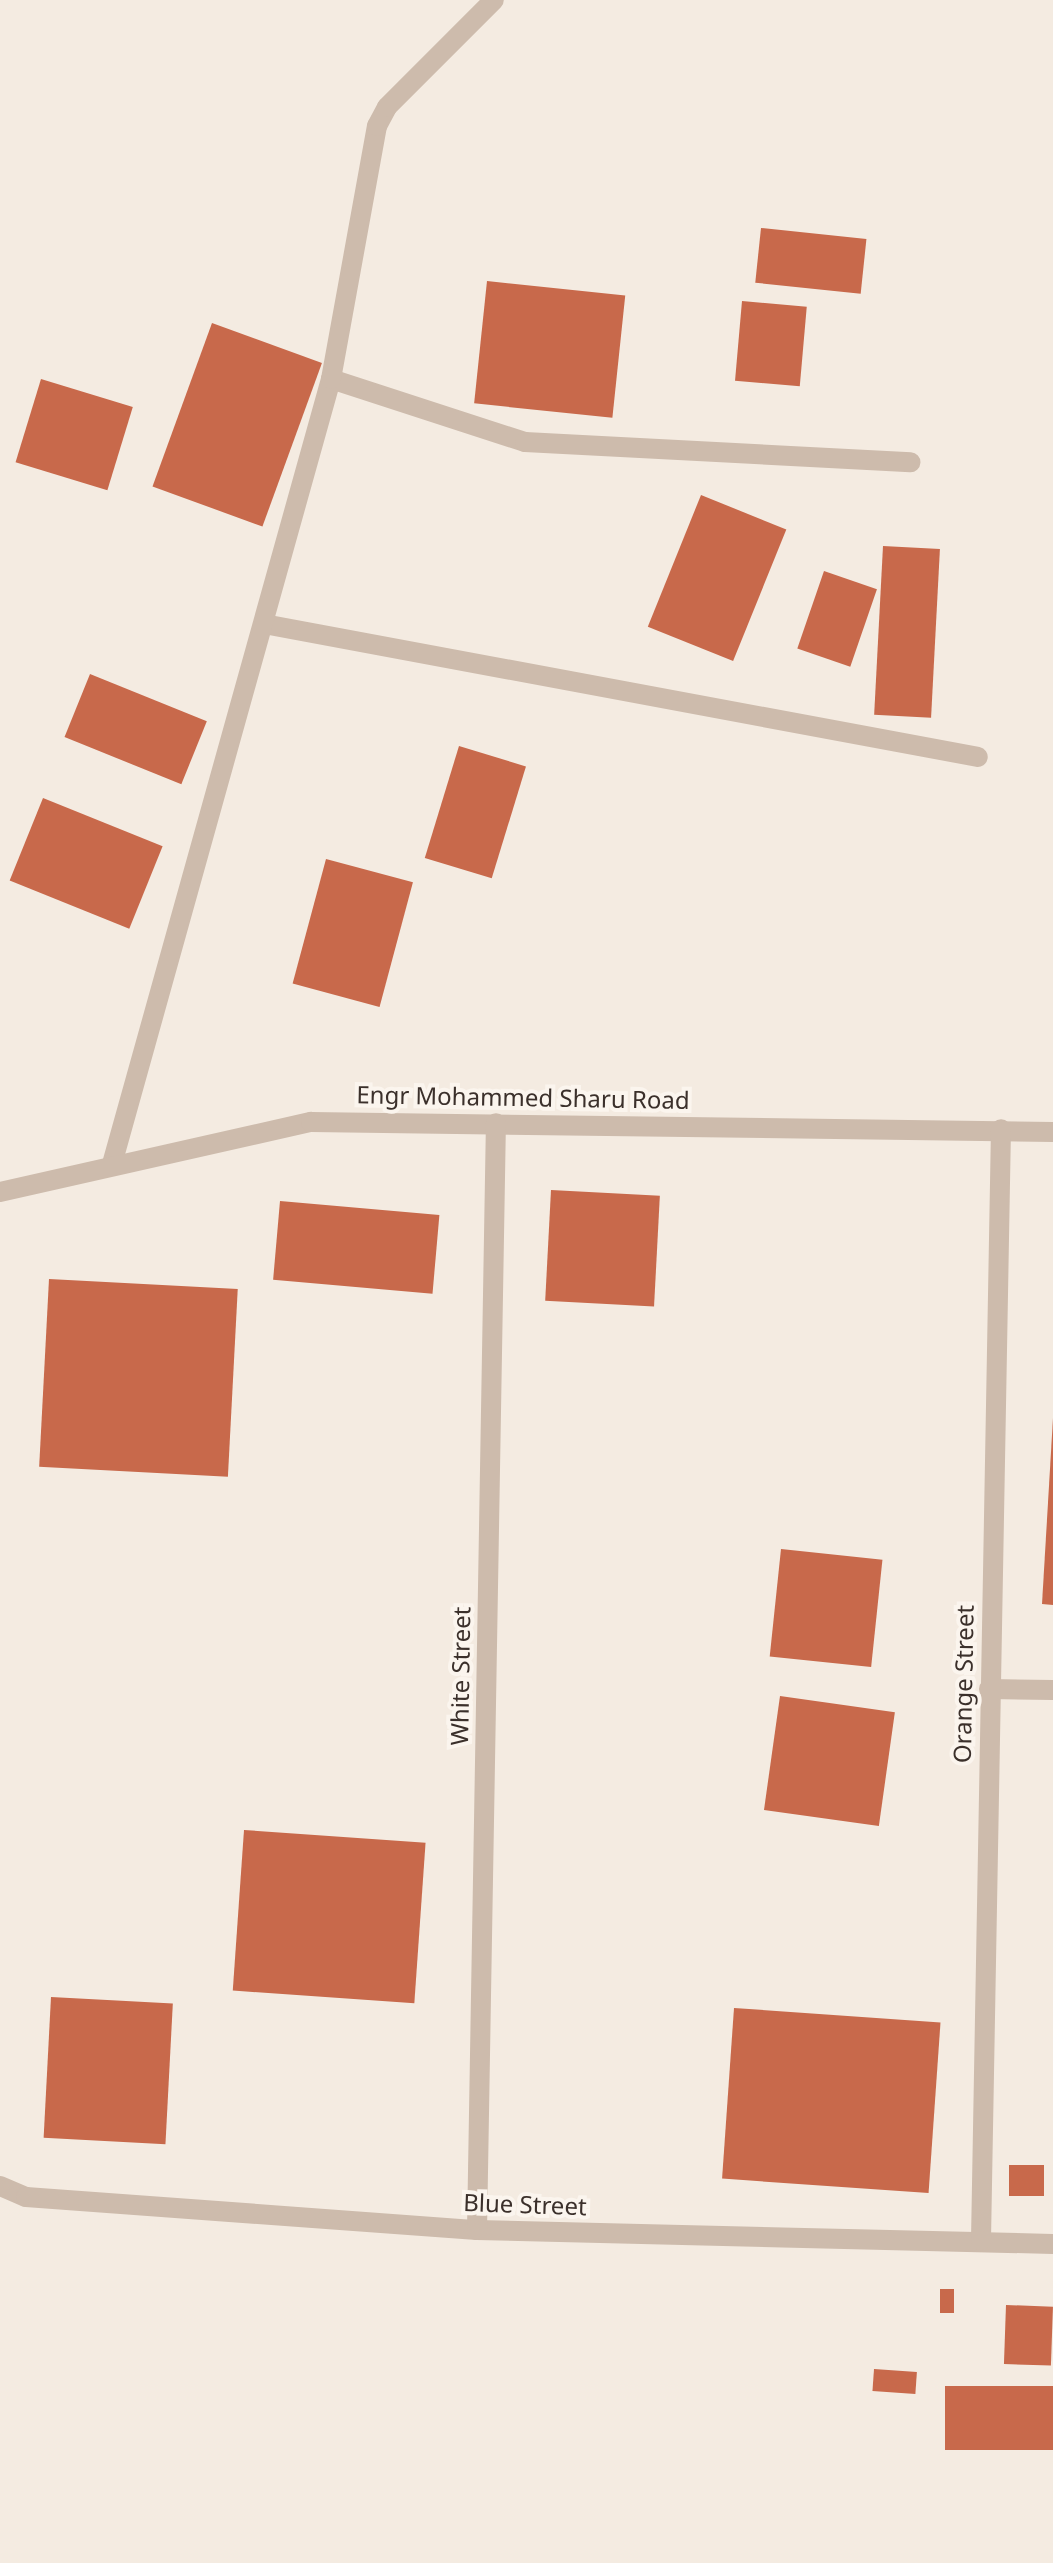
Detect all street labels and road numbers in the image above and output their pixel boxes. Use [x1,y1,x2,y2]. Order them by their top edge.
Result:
street label: Engr Mohammed Sharu Road [356,1080,690,1114]
street label: Orange Street [947,1605,979,1763]
street label: White Street [444,1606,476,1746]
street label: Blue Street [463,2187,587,2221]

